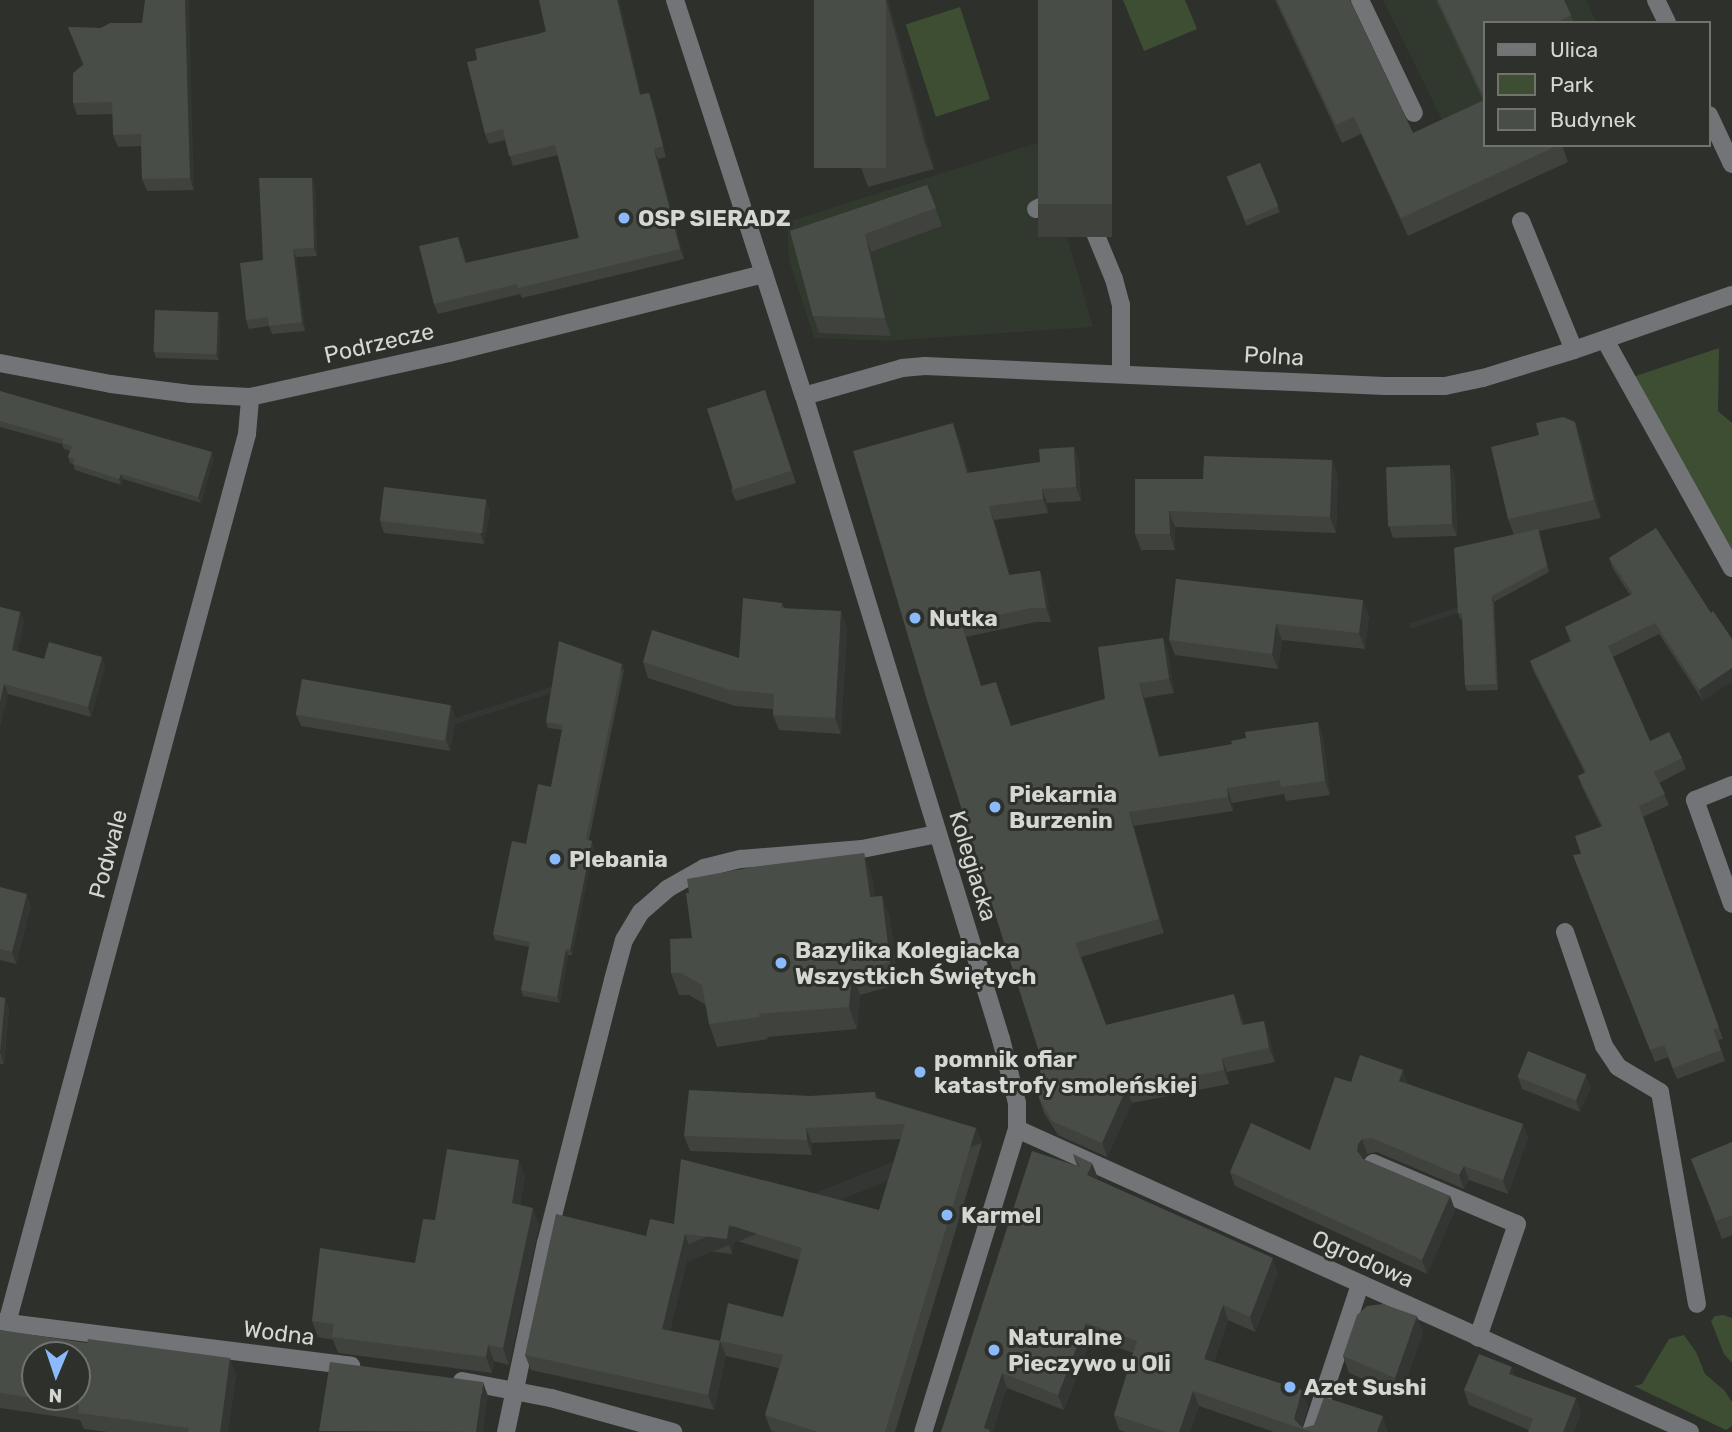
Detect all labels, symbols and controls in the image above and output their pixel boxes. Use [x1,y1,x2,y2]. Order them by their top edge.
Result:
legend [1484,21,1711,147]
text: Ulica [1550,37,1598,62]
text: Park [1550,72,1594,97]
text: Budynek [1550,107,1636,132]
place label: OSP SIERADZ [638,204,791,232]
marker: OSP SIERADZ [616,210,632,226]
street label: Podrzecze [321,317,437,369]
street label: Polna [1243,341,1305,371]
place label: Nutka [929,604,998,632]
marker: Nutka [907,610,923,626]
place label: Piekarnia Burzenin [1009,780,1117,834]
marker: Piekarnia Burzenin [987,799,1003,815]
street label: Podwale [83,807,133,901]
street label: Kolegiacka [943,808,1003,924]
place label: Plebania [569,845,668,873]
marker: Plebania [547,851,563,867]
place label: Bazylika Kolegiacka Wszystkich Świętych [795,936,1037,990]
marker: Bazylika Kolegiacka Wszystkich Świętych [773,955,789,971]
place label: pomnik ofiar katastrofy smoleńskiej [934,1045,1198,1099]
marker: pomnik ofiar katastrofy smoleńskiej [912,1064,928,1080]
place label: Karmel [961,1201,1041,1229]
marker: Karmel [939,1207,955,1223]
street label: Ogrodowa [1308,1224,1418,1294]
street label: Wodna [242,1315,316,1351]
place label: Naturalne Pieczywo u Oli [1008,1323,1171,1377]
north arrow [21,1341,91,1411]
marker: Naturalne Pieczywo u Oli [986,1342,1002,1358]
place label: Azet Sushi [1304,1373,1427,1401]
marker: Azet Sushi [1282,1379,1298,1395]
text: N [48,1384,63,1407]

